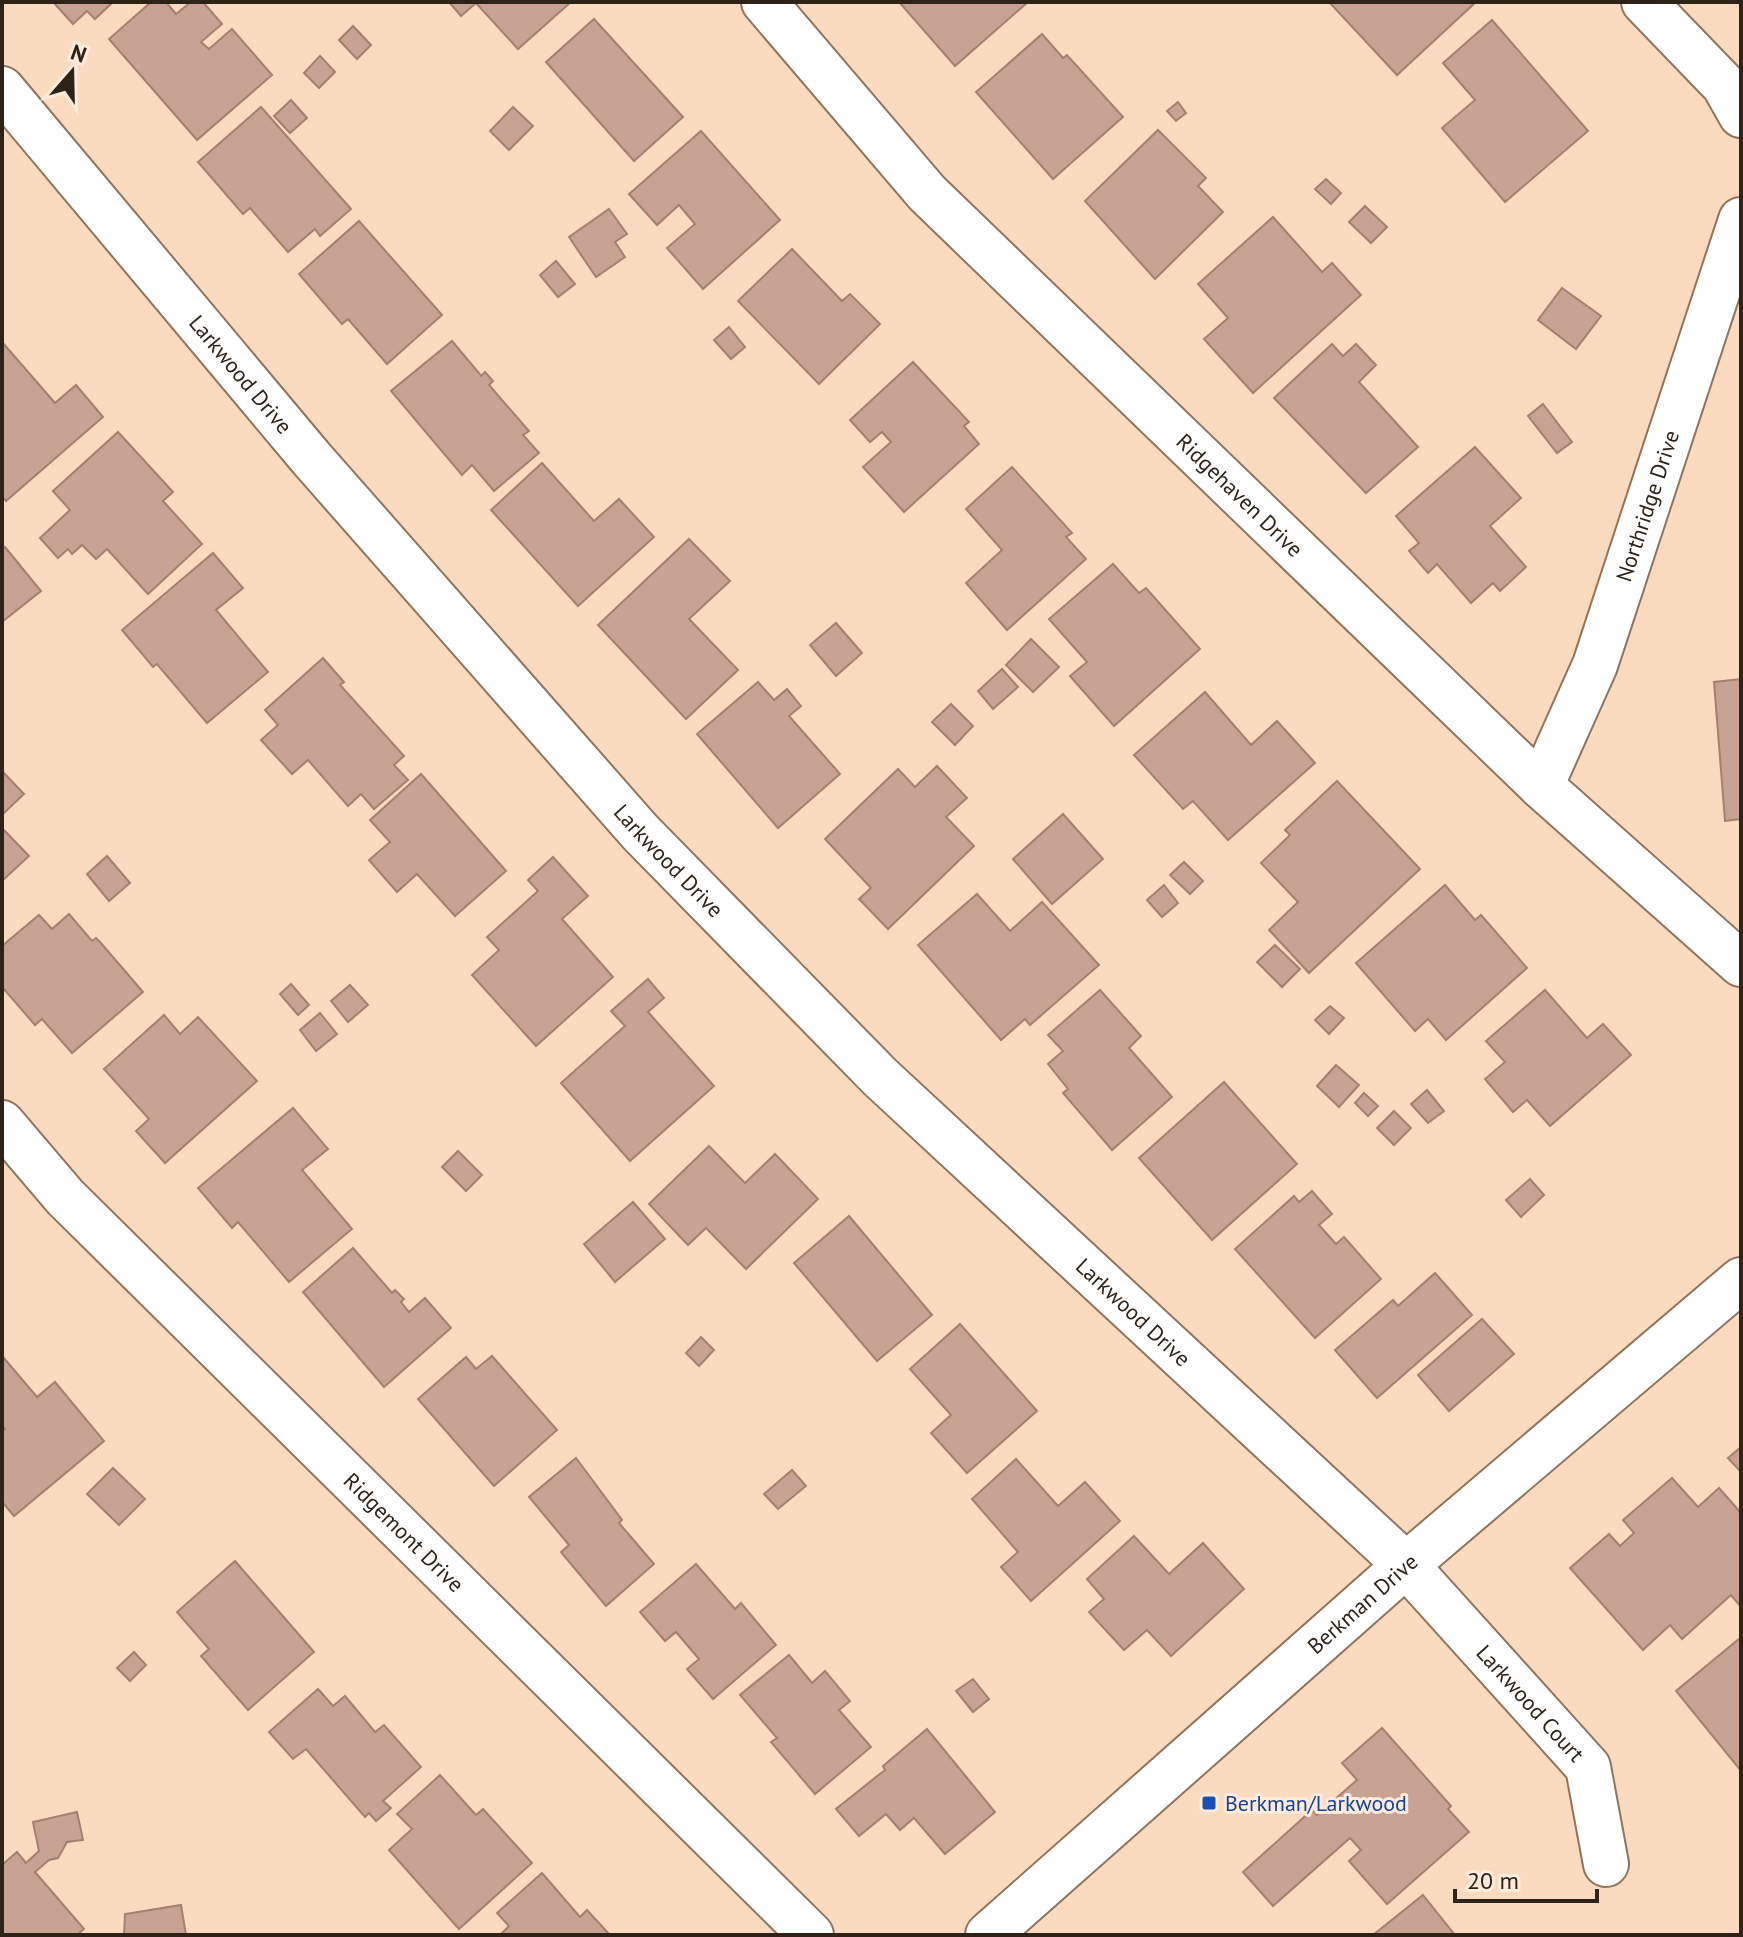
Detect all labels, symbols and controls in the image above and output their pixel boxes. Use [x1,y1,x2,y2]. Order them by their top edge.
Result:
north arrow [32,32,112,112]
text: N [67,38,90,69]
street label: Larkwood Drive [183,309,299,439]
street label: Northridge Drive [1609,427,1685,585]
street label: Ridgehaven Drive [1171,428,1309,563]
street label: Larkwood Drive [608,798,730,923]
street label: Larkwood Drive [1070,1252,1197,1372]
street label: Ridgemont Drive [338,1467,470,1598]
street label: Berkman Drive [1301,1547,1423,1660]
street label: Larkwood Court [1471,1639,1591,1768]
place label: Berkman/Larkwood [1225,1789,1407,1817]
marker: Berkman/Larkwood [1200,1794,1218,1812]
scale bar [1455,1853,1597,1903]
text: 20 m [1467,1865,1519,1896]

